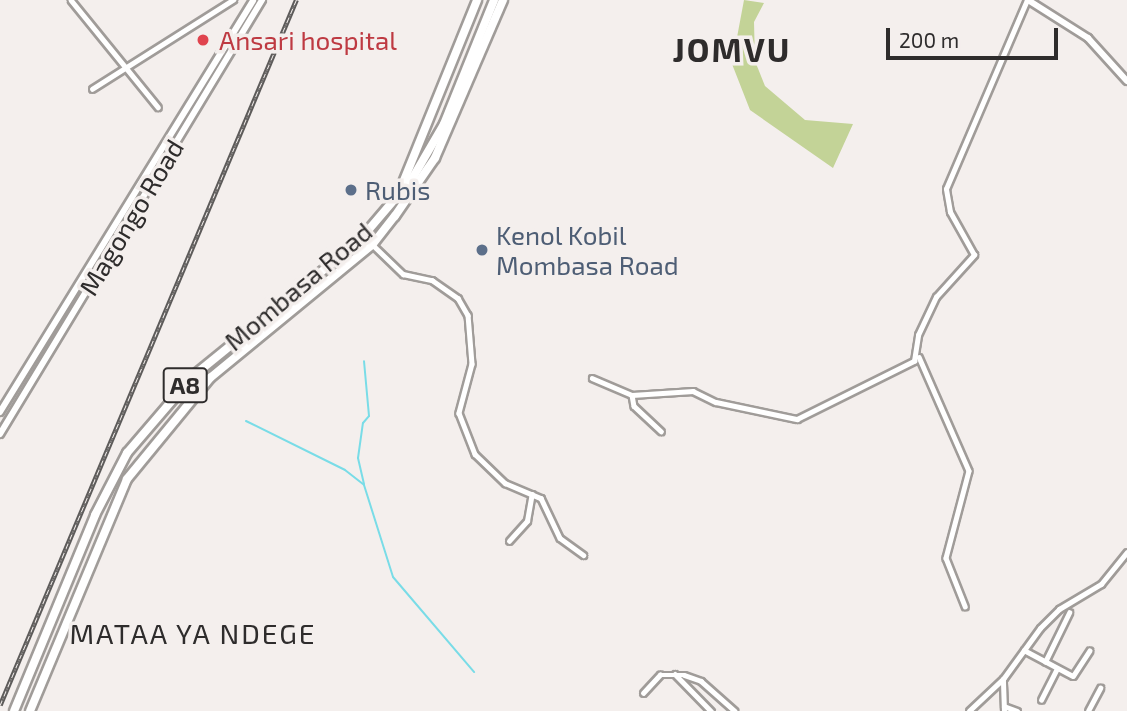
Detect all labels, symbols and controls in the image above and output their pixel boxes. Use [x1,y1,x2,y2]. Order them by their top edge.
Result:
scale bar [889,14,1060,58]
place label: Ansari hospital [219,24,397,56]
text: 200 m [899,27,959,52]
marker: Ansari hospital [193,30,213,50]
district label: JOMVU [673,30,791,70]
street label: Magongo Road [72,133,190,301]
place label: Rubis [365,174,430,206]
marker: Rubis [343,182,359,198]
street label: Mombasa Road [218,215,378,357]
place label: Kenol Kobil Mombasa Road [496,219,679,280]
marker: Kenol Kobil Mombasa Road [474,242,490,258]
road number: A8 [162,364,208,406]
district label: MATAA YA NDEGE [70,616,316,650]

